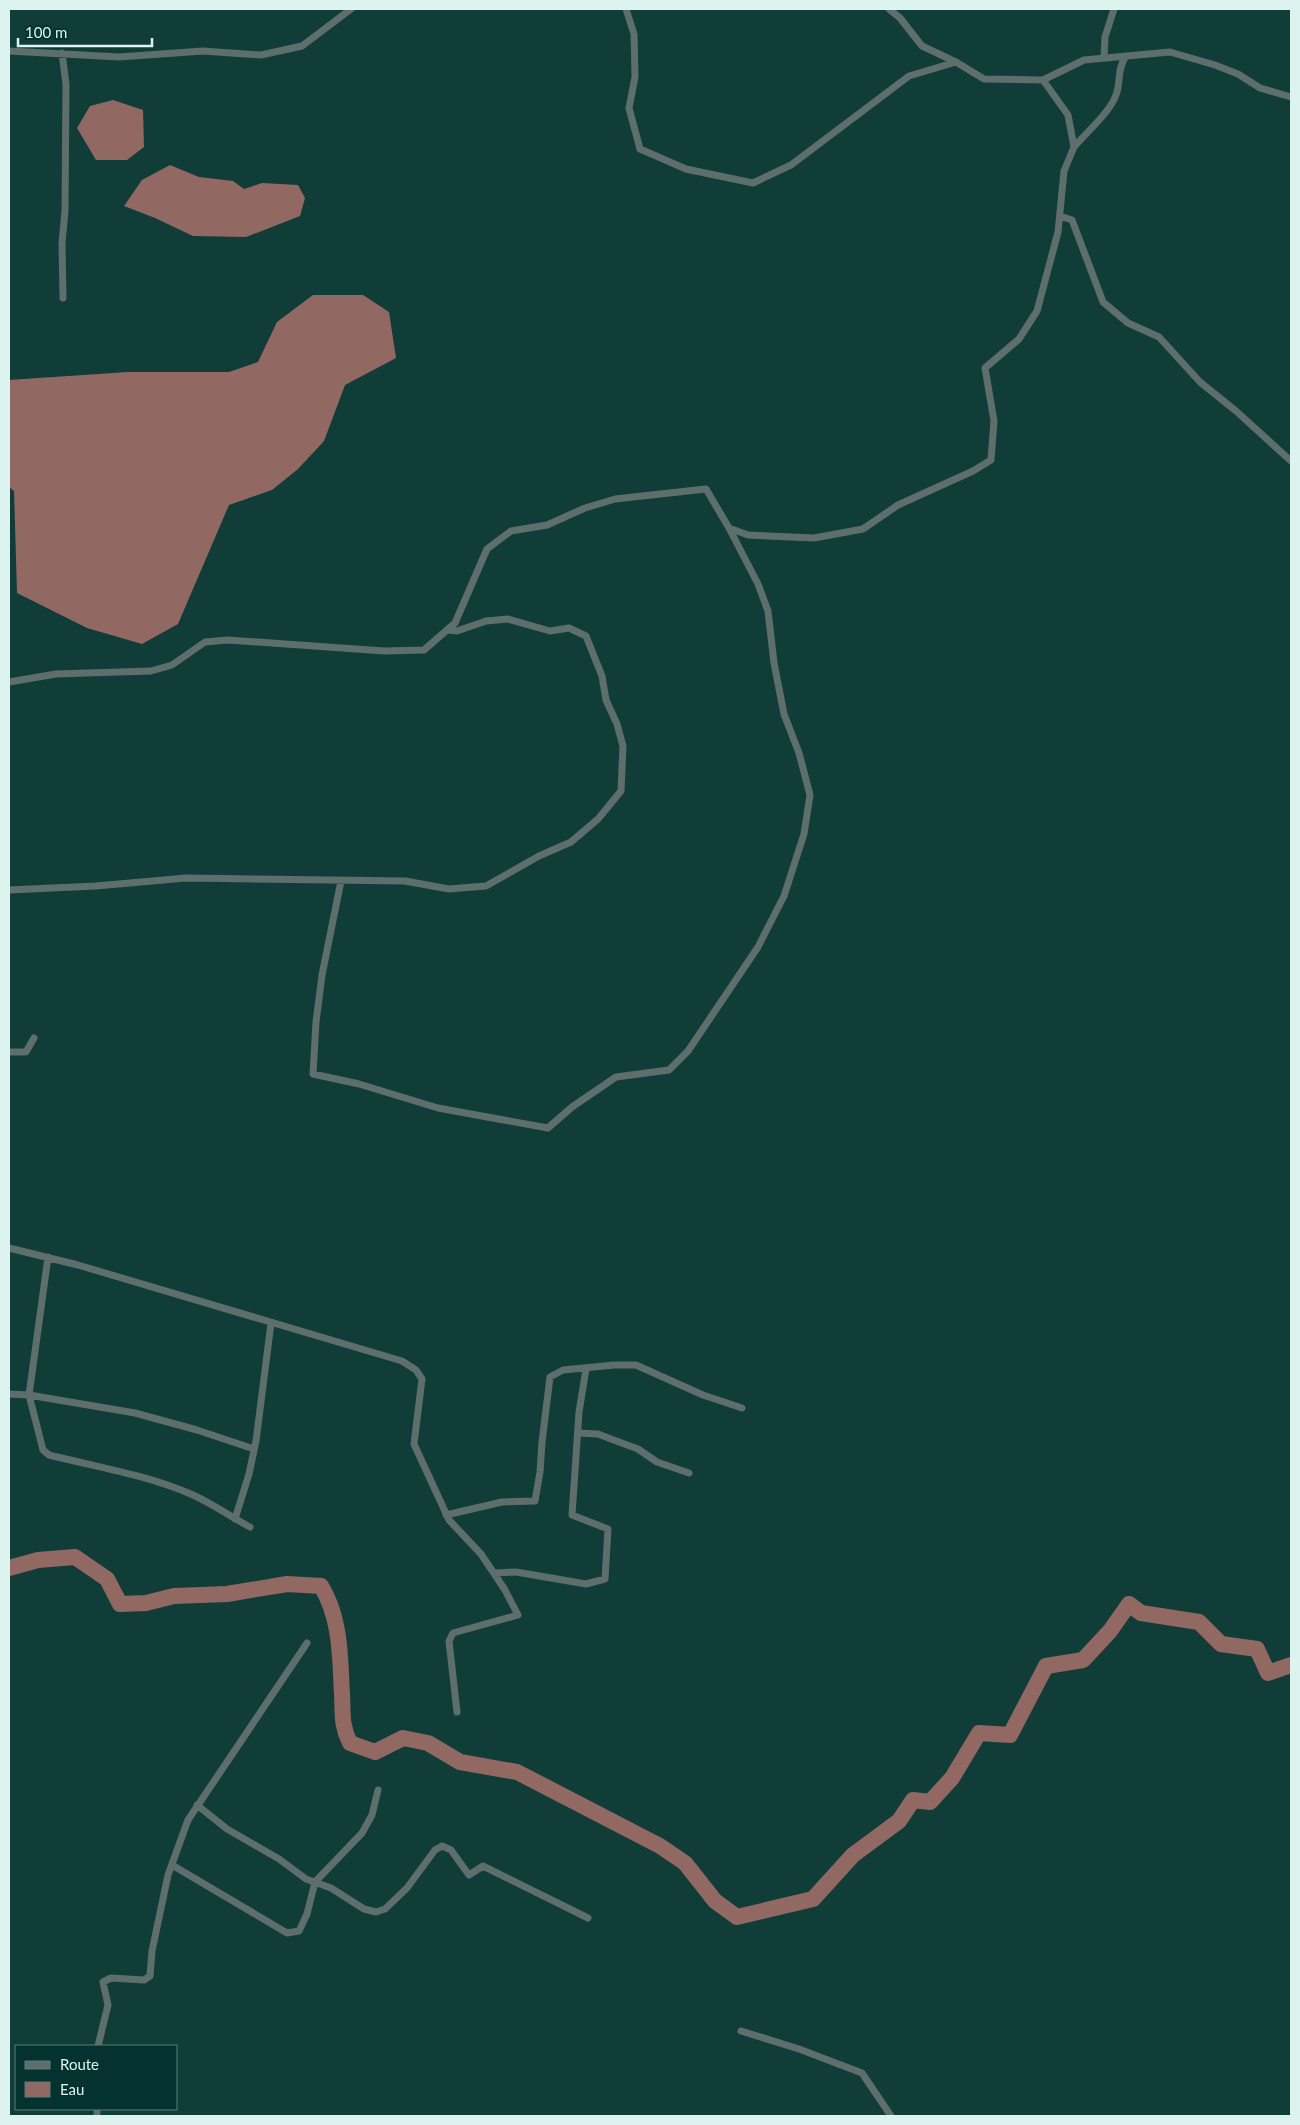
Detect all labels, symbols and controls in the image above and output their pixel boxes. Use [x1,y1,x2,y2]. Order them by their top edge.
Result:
scale bar [18,15,151,47]
text: 100 m [25,23,67,41]
legend [15,2045,178,2110]
text: Route [60,2055,99,2073]
text: Eau [60,2080,84,2098]

